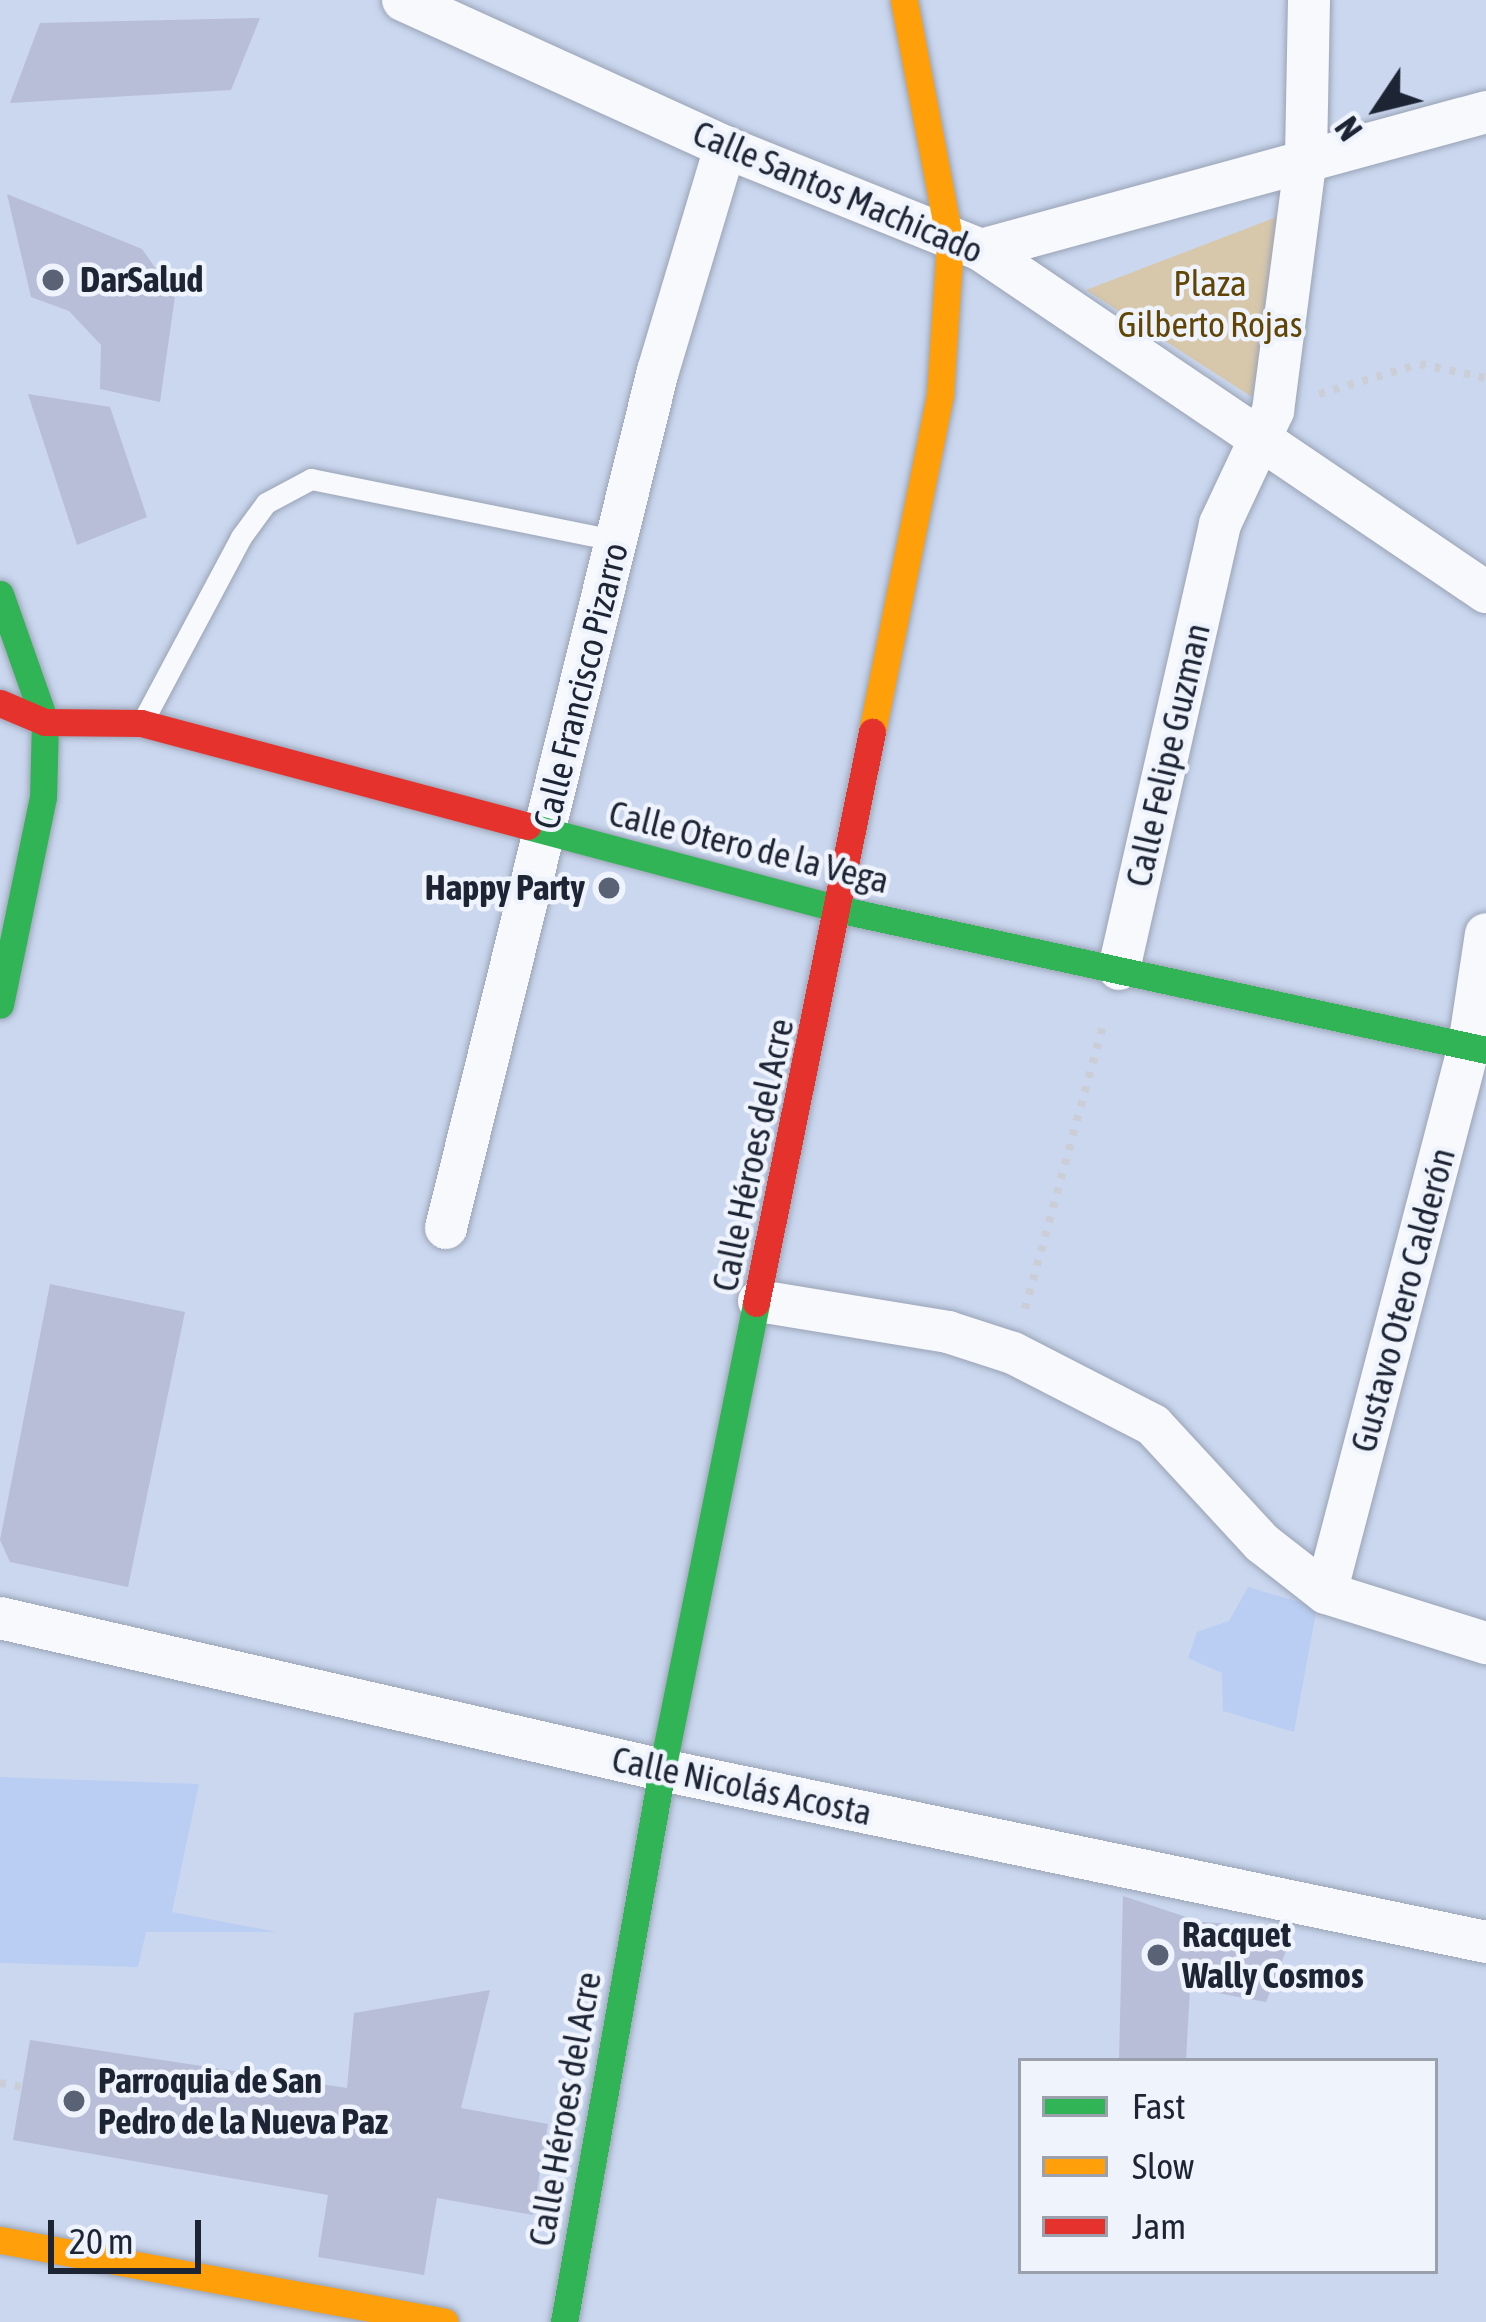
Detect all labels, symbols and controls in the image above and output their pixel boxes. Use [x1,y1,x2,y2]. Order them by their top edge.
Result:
north arrow [1318,48,1438,168]
text: N [1327,110,1370,148]
street label: Calle Santos Machicado [687,111,989,273]
place label: DarSalud [80,258,203,302]
park label: Plaza Gilberto Rojas [1117,261,1303,346]
marker: DarSalud [37,264,69,296]
street label: Calle Francisco Pizarro [525,538,637,834]
street label: Calle Felipe Guzman [1117,619,1219,891]
street label: Calle Otero de la Vega [605,791,893,903]
place label: Happy Party [425,866,585,910]
marker: Happy Party [596,875,622,901]
street label: Calle Héroes del Acre [703,1015,803,1295]
street label: Gustavo Otero Calderón [1342,1143,1464,1457]
street label: Calle Nicolás Acosta [608,1737,876,1835]
place label: Racquet Wally Cosmos [1182,1912,1364,1997]
marker: Racquet Wally Cosmos [1145,1942,1171,1968]
street label: Calle Héroes del Acre [520,1969,610,2249]
place label: Parroquia de San Pedro de la Nueva Paz [98,2058,388,2143]
legend [1018,2058,1438,2274]
text: Fast [1132,2085,1186,2127]
marker: Parroquia de San Pedro de la Nueva Paz [61,2088,87,2114]
text: Slow [1132,2145,1194,2187]
scale bar [54,2196,207,2270]
text: Jam [1132,2205,1186,2247]
text: 20 m [69,2220,134,2262]

